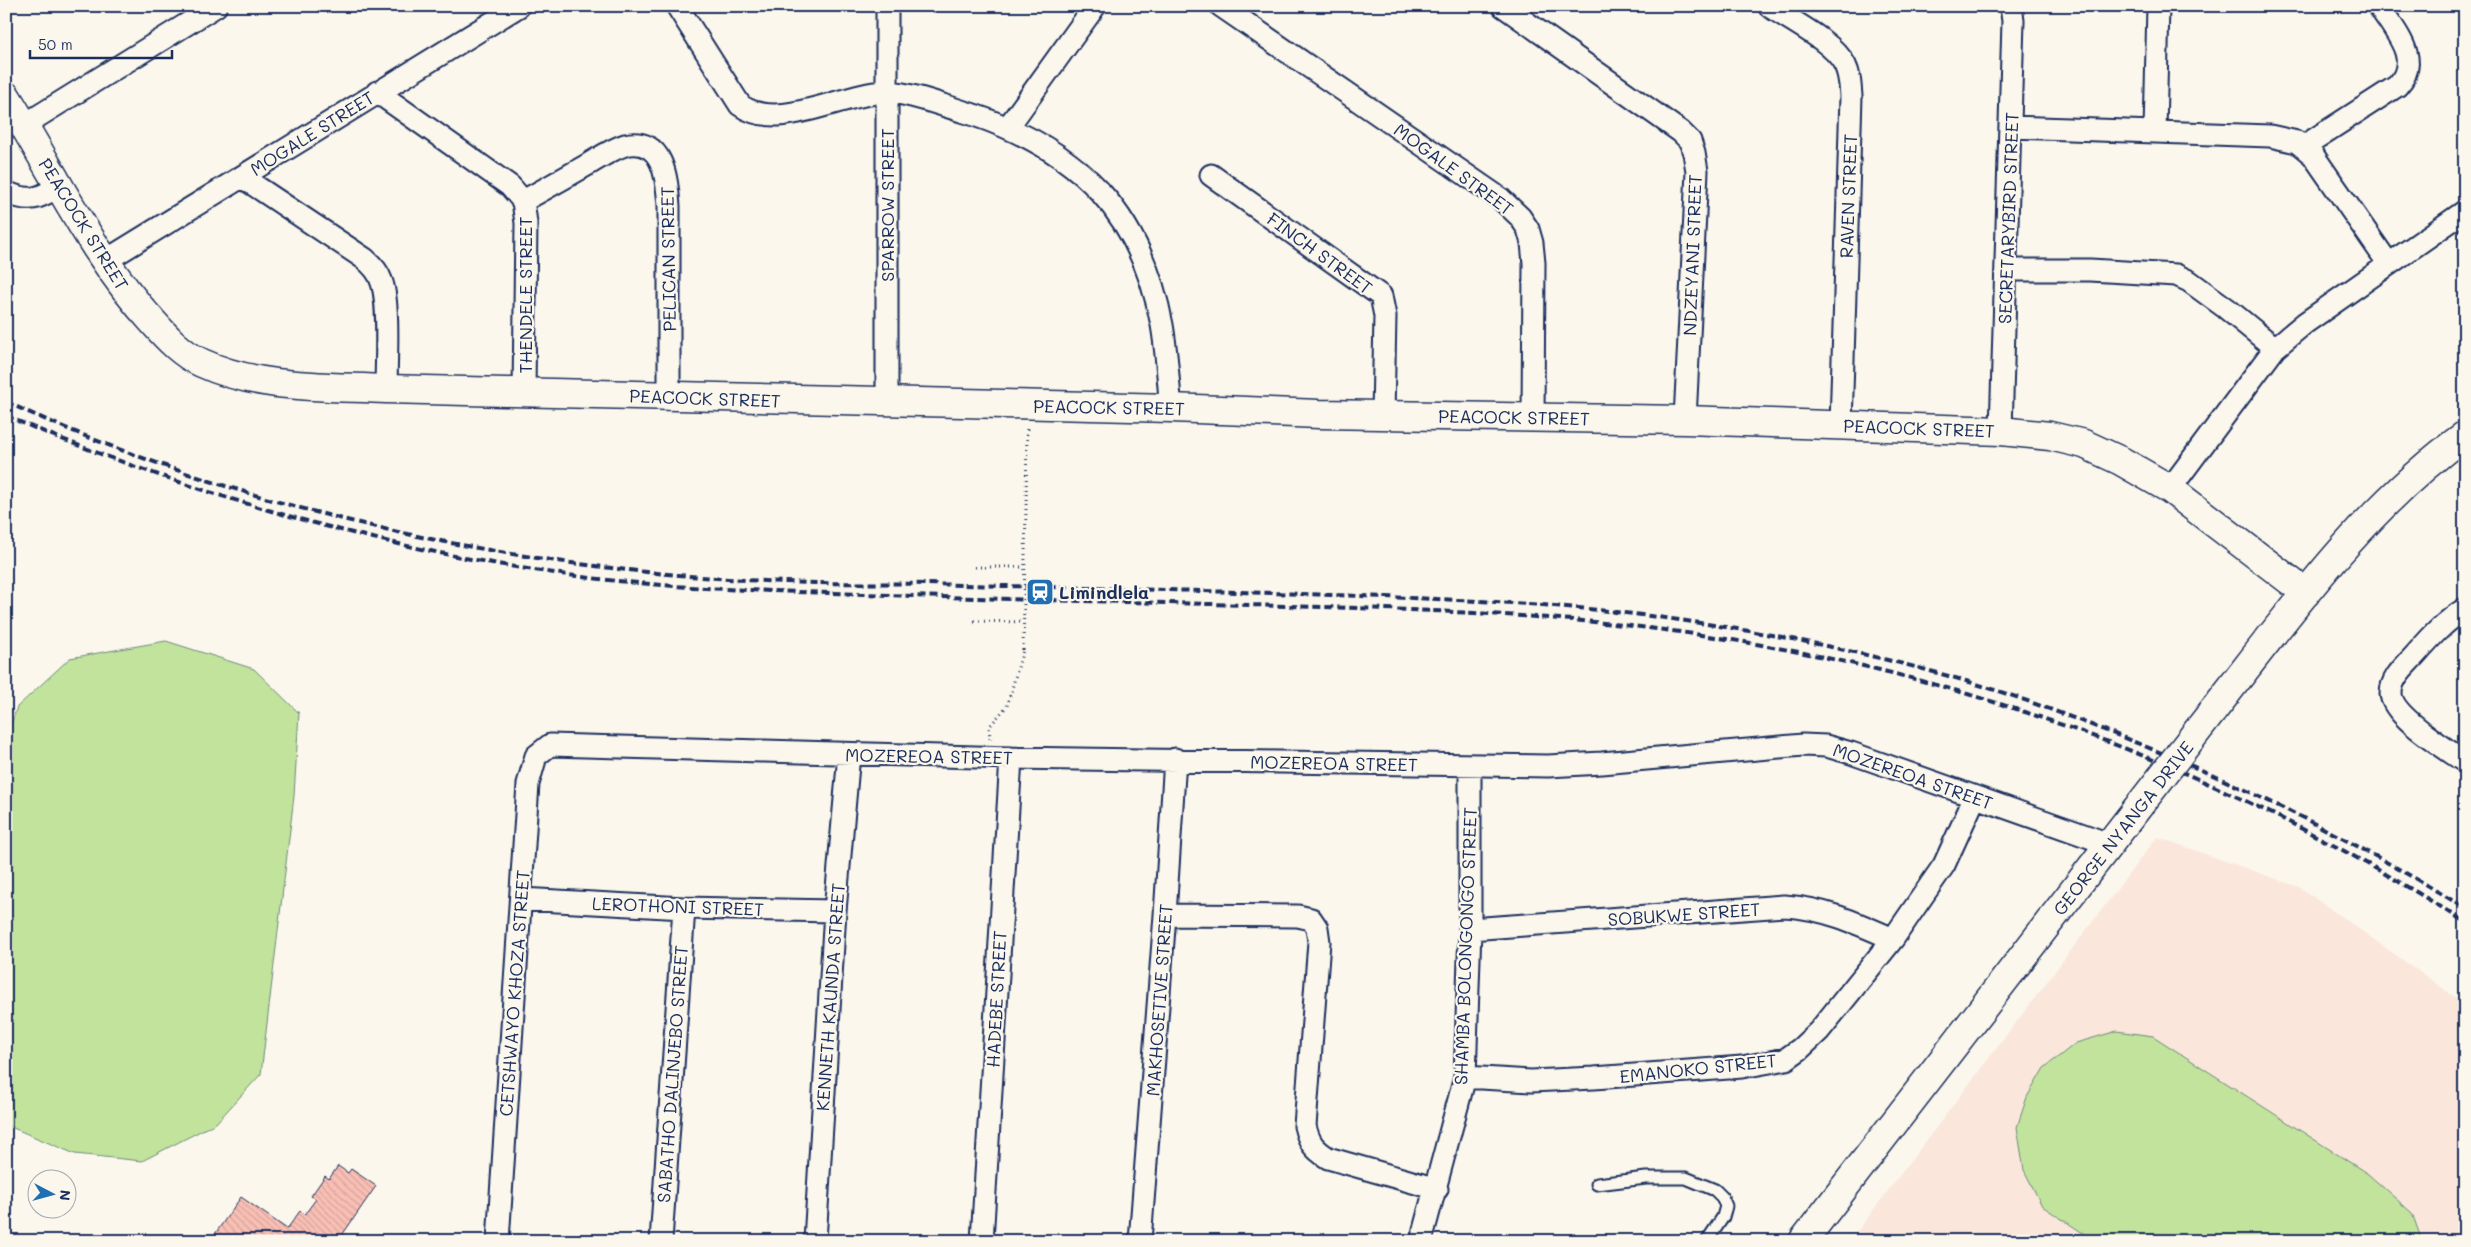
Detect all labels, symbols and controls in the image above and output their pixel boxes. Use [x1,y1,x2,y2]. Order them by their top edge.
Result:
scale bar [30,28,172,60]
text: 50 m [38,34,73,54]
street label: MOGALE STREET [245,85,379,181]
street label: SECRETARYBIRD STREET [1992,112,2024,324]
street label: MOGALE STREET [1389,117,1519,221]
street label: SPARROW STREET [875,128,899,282]
street label: RAVEN STREET [1834,133,1862,259]
street label: PEACOCK STREET [34,153,134,295]
street label: NDZEYANI STREET [1677,174,1707,336]
street label: PELICAN STREET [655,186,681,332]
street label: FINCH STREET [1262,207,1378,299]
street label: THENDELE STREET [513,216,537,374]
street label: PEACOCK STREET [629,383,781,413]
street label: PEACOCK STREET [1033,394,1185,420]
street label: PEACOCK STREET [1438,404,1590,430]
street label: PEACOCK STREET [1843,413,1995,443]
station icon: Limindlela [1025,577,1055,607]
place label: Limindlela [1059,580,1149,604]
street label: GEORGE NYANGA DRIVE [2047,736,2199,920]
street label: MOZEREOA STREET [1830,737,1996,815]
street label: MOZEREOA STREET [845,743,1013,769]
street label: MOZEREOA STREET [1250,750,1418,776]
street label: SHAMBA BOLONGONGO STREET [1448,807,1482,1085]
street label: CETSHWAYO KHOZA STREET [493,869,535,1117]
street label: KENNETH KAUNDA STREET [810,882,850,1112]
street label: LEROTHONI STREET [592,891,764,921]
street label: SOBUKWE STREET [1607,897,1761,931]
street label: MAKHOSETIVE STREET [1140,903,1178,1097]
street label: HADEBE STREET [980,930,1012,1068]
street label: SABATHO DALINJEBO STREET [651,944,693,1204]
street label: EMANOKO STREET [1618,1048,1778,1088]
north arrow [28,1170,78,1220]
text: N [55,1189,75,1202]

